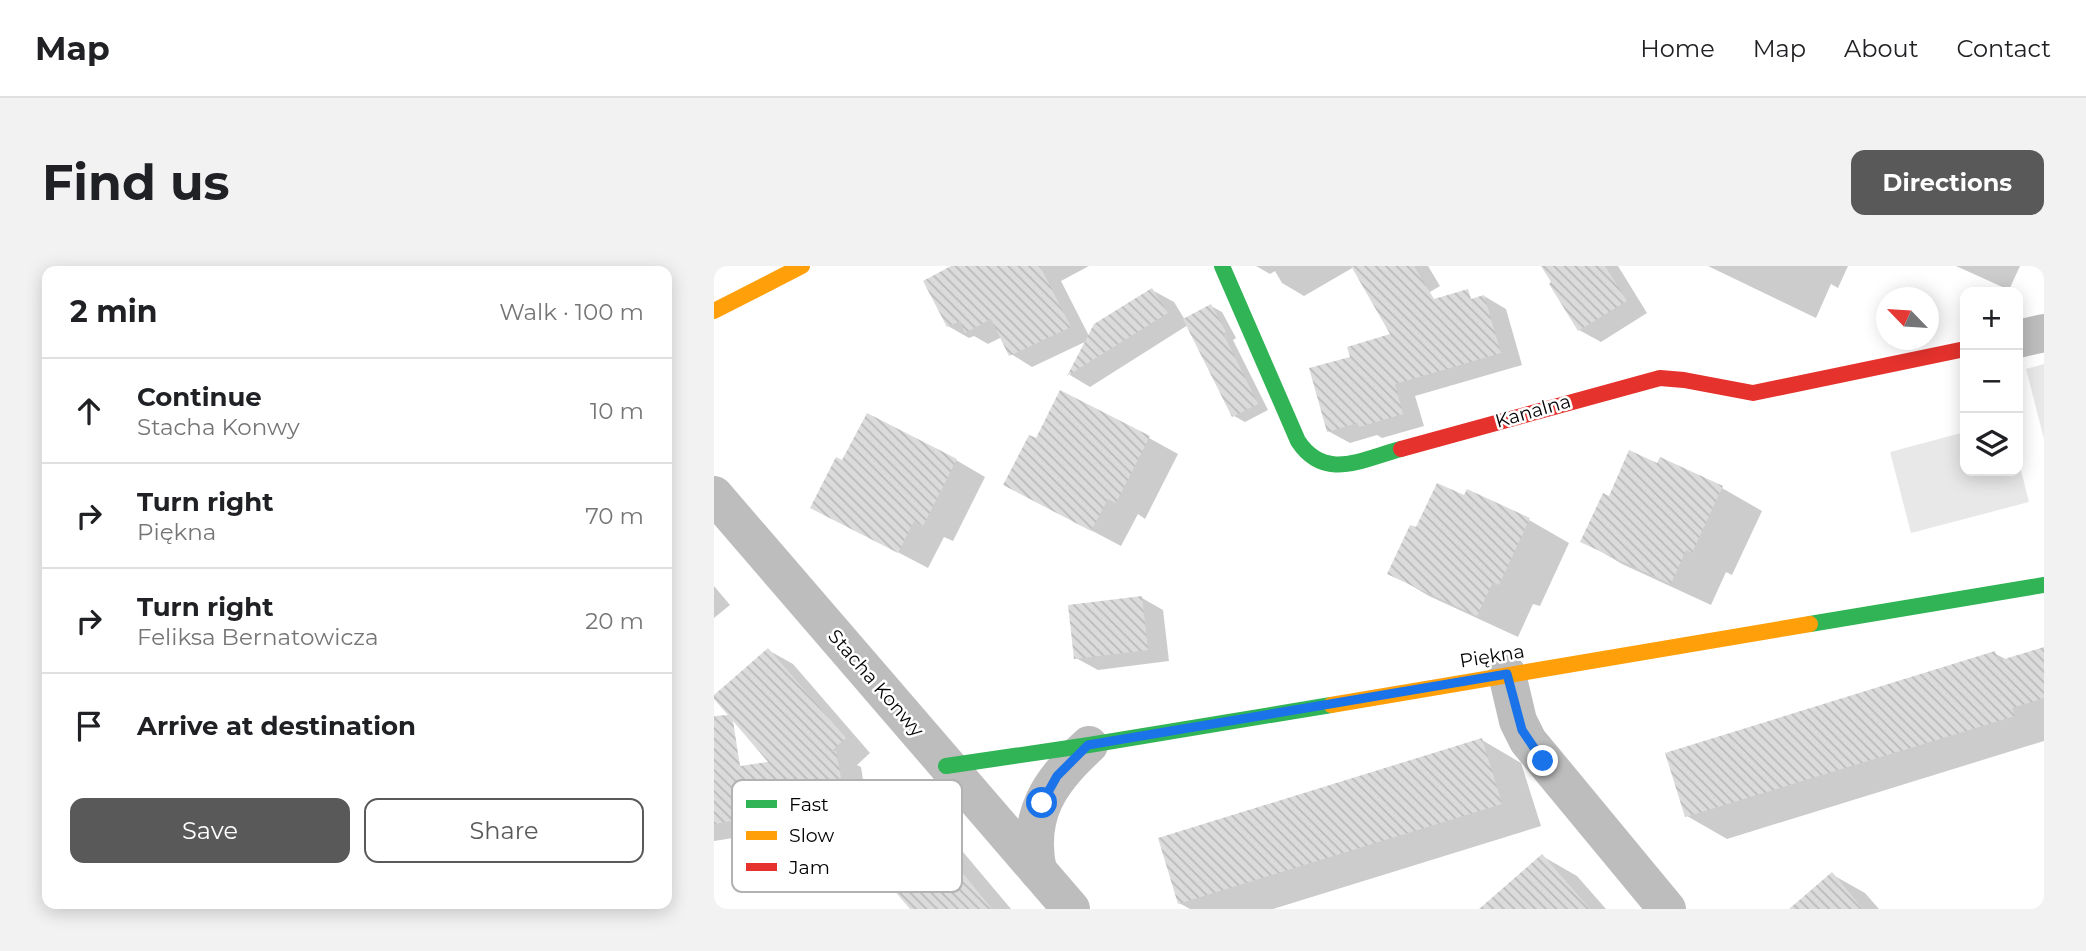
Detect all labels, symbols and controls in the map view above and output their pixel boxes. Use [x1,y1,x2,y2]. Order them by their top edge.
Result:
text: Map [35,28,110,68]
text: Home [1640,34,1715,63]
text: Map [1753,34,1806,63]
text: About [1844,34,1918,63]
text: Contact [1956,34,2051,63]
button: Directions [1851,150,2044,215]
text: Find us [42,153,230,212]
north arrow [1876,287,1939,350]
map controls [1960,287,2023,476]
button: + [1960,287,2023,350]
text: 2 min [70,293,157,330]
text: Walk · 100 m [499,298,644,326]
button: − [1960,350,2023,413]
text: Continue [137,381,262,413]
street label: Kanalna [1492,389,1574,433]
icon: ahead [70,392,108,430]
text: 10 m [590,397,644,425]
text: Stacha Konwy [137,413,300,441]
button: layers [1960,413,2023,476]
text: Turn right [137,486,273,518]
icon: right [70,497,108,535]
text: 70 m [585,502,644,530]
text: Piękna [137,518,216,546]
text: Turn right [137,591,273,623]
icon: right [70,602,108,640]
text: 20 m [585,607,644,635]
text: Feliksa Bernatowicza [137,623,379,651]
street label: Stacha Konwy [823,625,929,742]
street label: Piękna [1458,640,1526,672]
icon: arrive [70,707,108,745]
text: Arrive at destination [137,710,416,742]
route end [1527,745,1558,776]
legend [732,780,962,892]
route start [1026,787,1057,818]
text: Fast [789,793,829,816]
button: Save [70,798,350,863]
button: Share [364,798,644,863]
text: Slow [789,824,834,847]
text: Jam [788,856,830,879]

